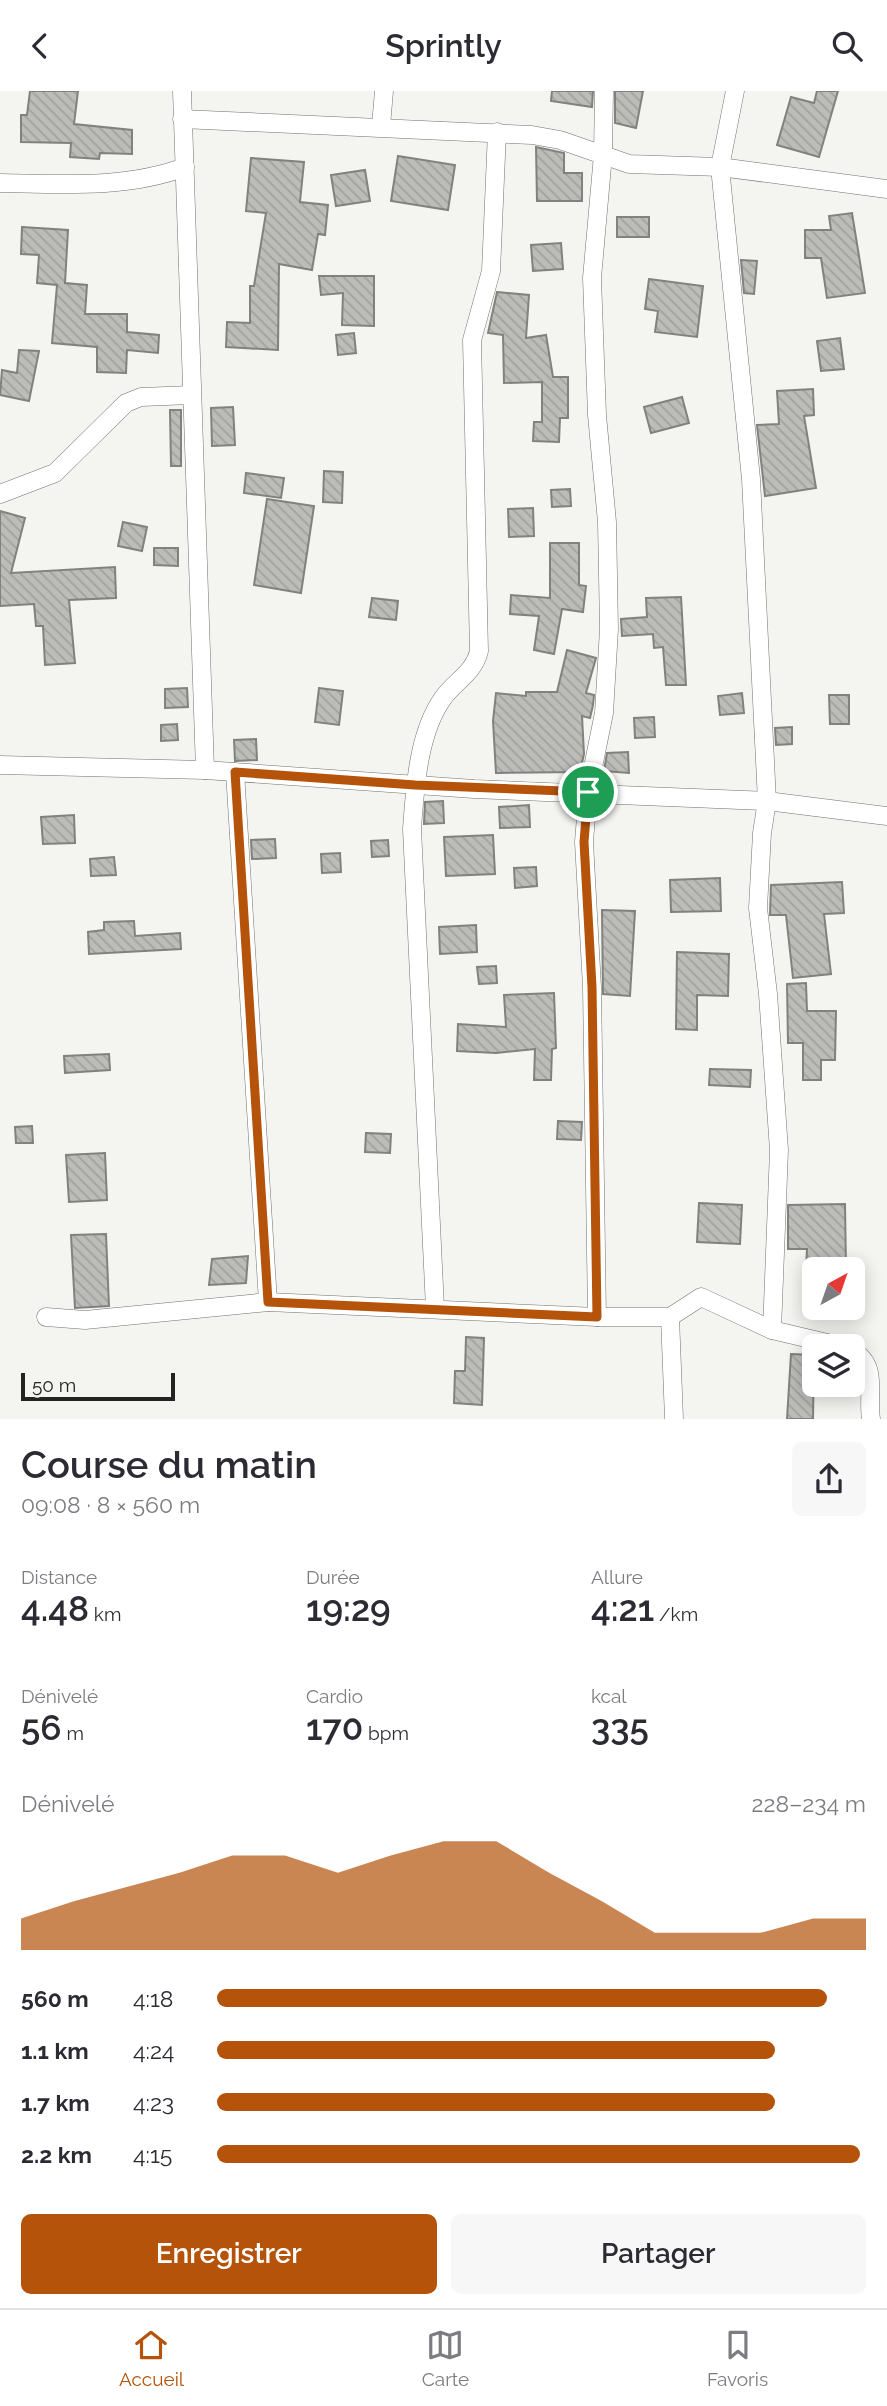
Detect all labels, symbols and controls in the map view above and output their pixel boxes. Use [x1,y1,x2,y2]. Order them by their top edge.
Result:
icon: back [21,27,59,65]
text: Sprintly [385,27,502,64]
icon: search [828,27,866,65]
pin [558,762,618,822]
icon: arrive [569,773,607,811]
north arrow [802,1257,864,1319]
map controls [802,1257,865,1397]
button: layers [802,1334,865,1397]
scale bar [21,1370,175,1402]
text: 50 m [32,1374,76,1396]
text: Course du matin [21,1442,317,1487]
button: share [792,1442,866,1516]
text: 09:08 · 8 × 560 m [21,1491,200,1518]
text: Distance [21,1566,97,1588]
text: Durée [306,1566,360,1588]
text: Allure [591,1566,643,1588]
text: 4.48 [21,1588,89,1629]
text: 19:29 [306,1588,391,1629]
text: 4:21 [591,1588,654,1629]
text: km [89,1603,121,1625]
text: /km [654,1603,698,1625]
text: Dénivelé [21,1685,98,1707]
text: Cardio [306,1685,363,1707]
text: kcal [591,1685,627,1707]
text: 56 [21,1707,62,1748]
text: 170 [306,1707,363,1748]
text: 335 [591,1707,649,1748]
text: m [62,1722,84,1744]
text: bpm [363,1722,409,1744]
text: Dénivelé [21,1790,114,1817]
text: 228–234 m [752,1790,866,1817]
text: 560 m [21,1985,89,2012]
text: 4:18 [133,1985,173,2012]
text: 1.1 km [21,2037,89,2064]
text: 4:24 [133,2037,174,2064]
text: 1.7 km [21,2089,90,2116]
text: 4:23 [133,2089,174,2116]
text: 2.2 km [21,2141,92,2168]
text: 4:15 [133,2141,172,2168]
button: Enregistrer [21,2214,437,2294]
button: Partager [451,2214,866,2294]
tab: Accueil [119,2326,184,2390]
tab: Carte [422,2326,469,2390]
tab: Favoris [707,2326,768,2390]

